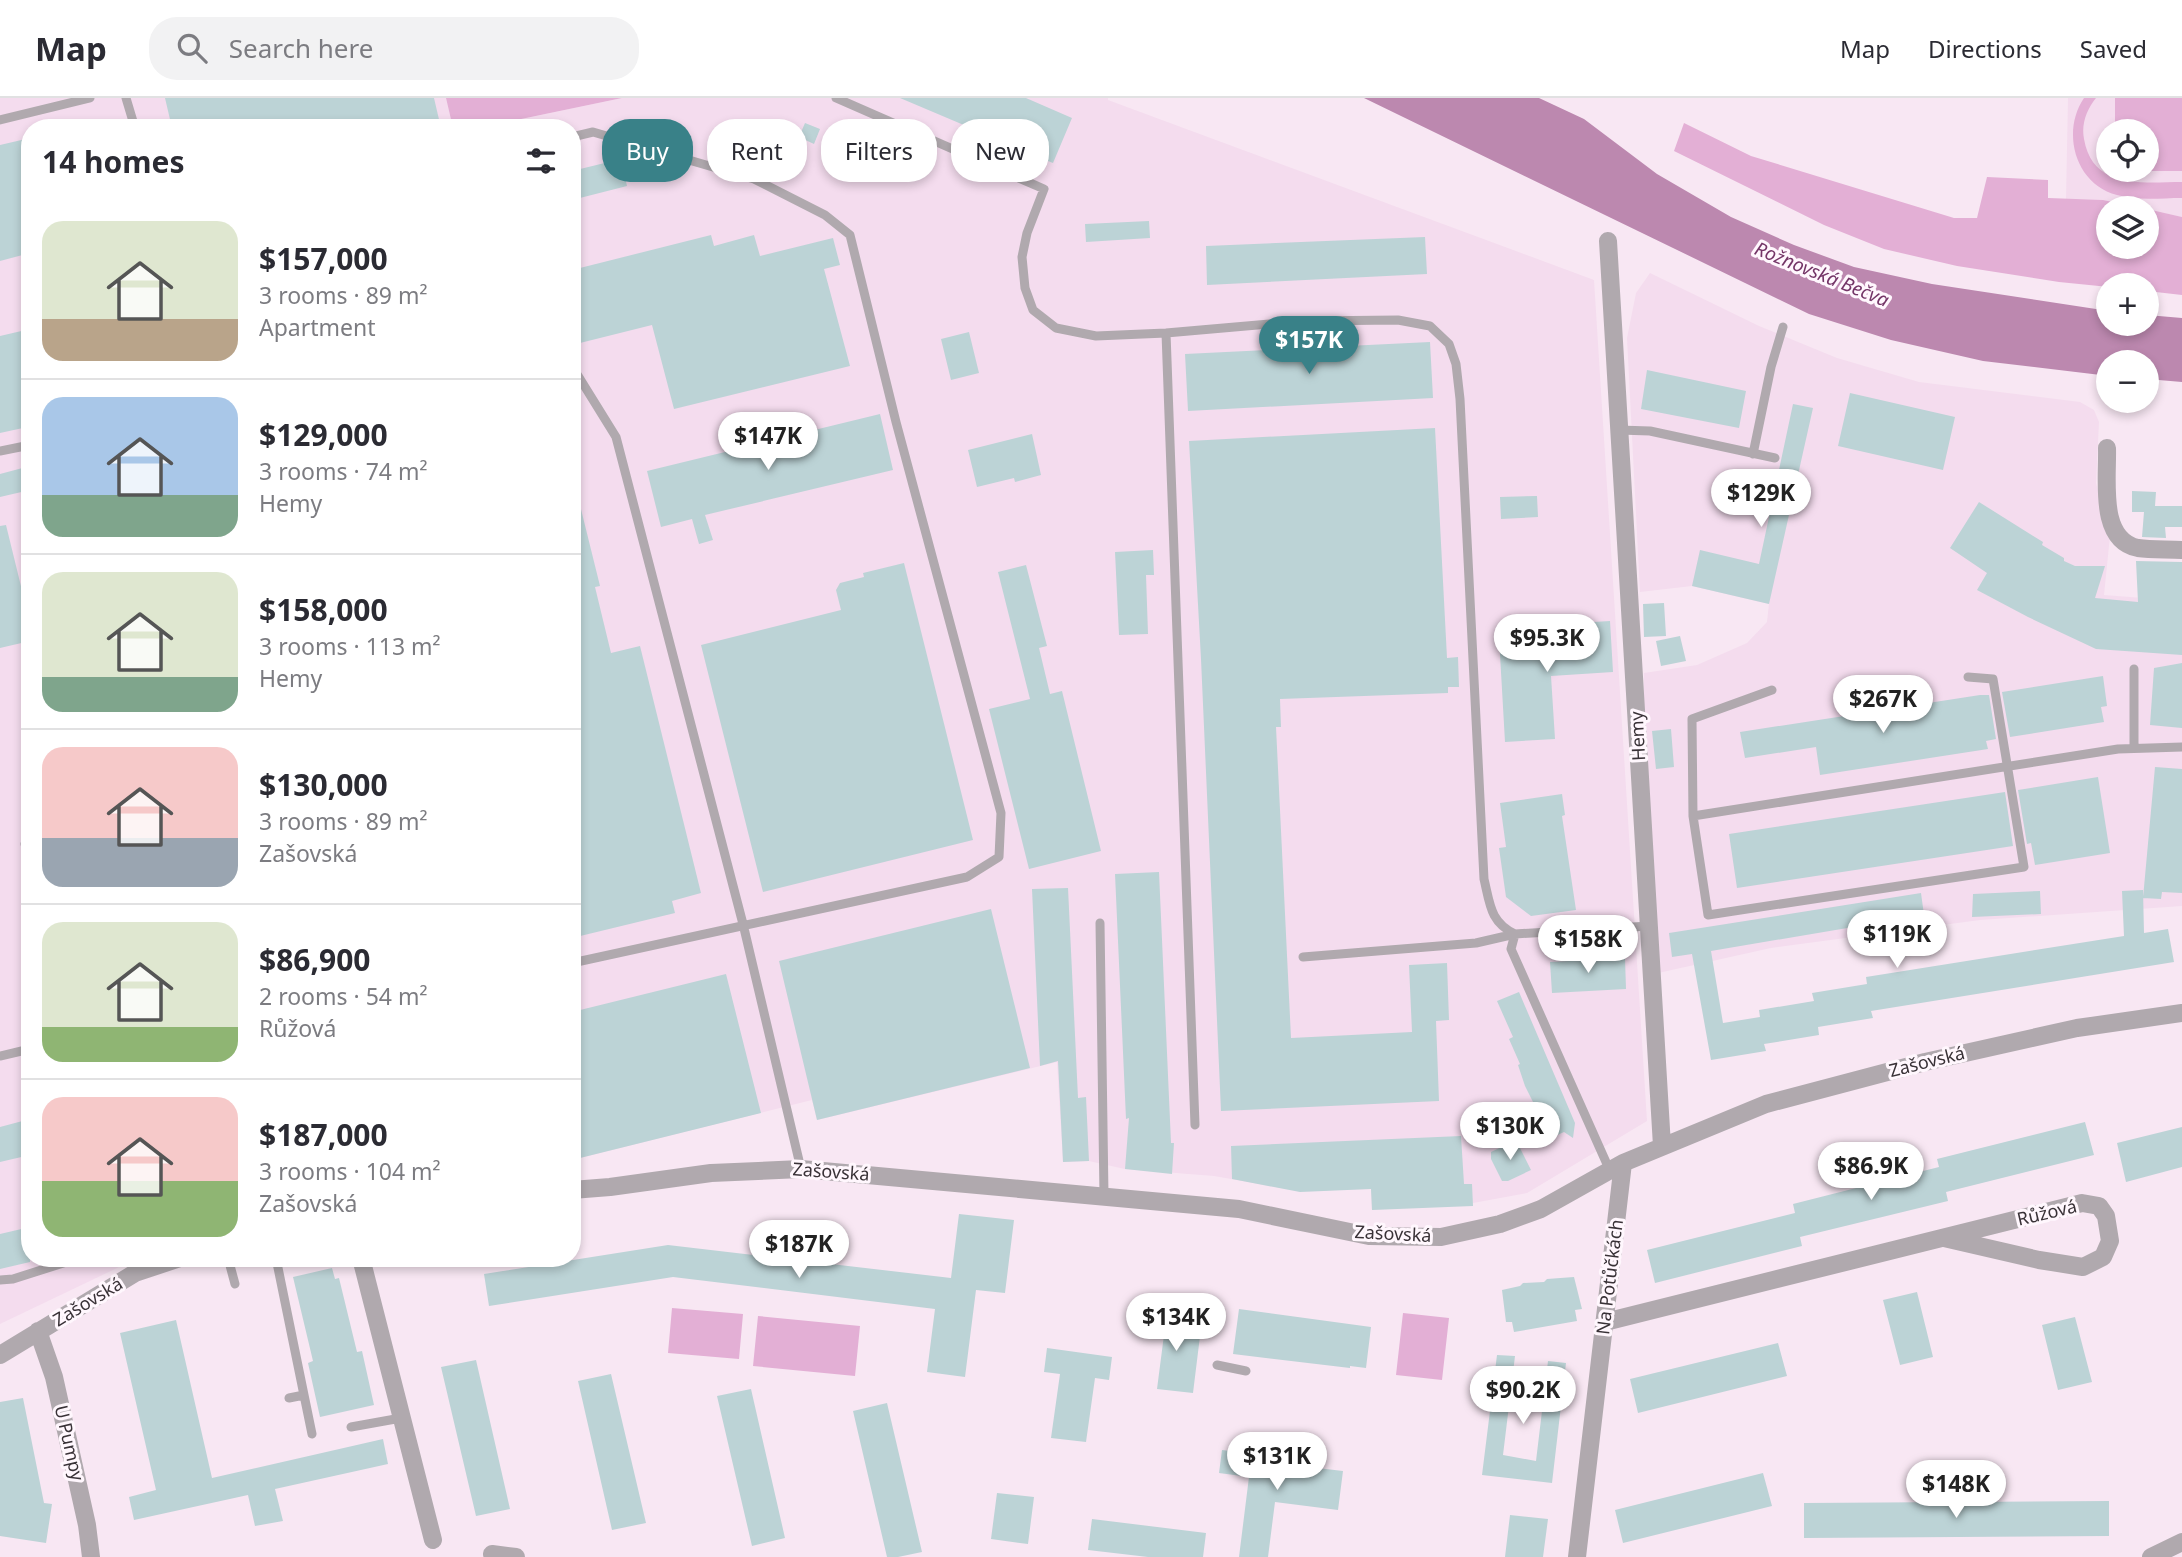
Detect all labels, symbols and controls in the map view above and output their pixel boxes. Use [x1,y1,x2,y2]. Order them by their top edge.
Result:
search box [149,17,639,80]
text: Map [35,26,107,71]
icon: search [173,29,211,67]
text: Search here [229,30,373,66]
text: Map [1840,32,1890,65]
text: Directions [1928,32,2042,65]
text: Saved [2080,32,2147,65]
chip: Buy [602,119,693,182]
chip: Rent [707,119,807,182]
chip: Filters [821,119,937,182]
chip: New [951,119,1049,182]
map controls [2096,119,2159,413]
button: locate [2096,119,2159,182]
text: 14 homes [42,141,185,182]
icon: filters [522,142,560,180]
button: layers [2096,196,2159,259]
water label: Rožnovská Bečva [1751,235,1893,313]
text: $157,000 [259,238,388,279]
icon: home [98,249,182,333]
button: + [2096,273,2159,336]
text: 3 rooms · 89 m² [259,279,428,311]
text: Apartment [259,311,376,343]
pin: $157K [1260,316,1358,376]
text: $157K [1275,323,1343,355]
button: − [2096,350,2159,413]
pin: $147K [719,412,817,472]
text: $129,000 [259,414,388,455]
text: $147K [734,419,802,451]
icon: home [98,425,182,509]
text: 3 rooms · 74 m² [259,455,428,487]
pin: $129K [1712,470,1810,529]
text: $129K [1727,476,1795,508]
text: Hemy [259,487,322,519]
text: $158,000 [259,589,388,630]
icon: home [98,600,182,684]
pin: $95.3K [1490,614,1604,674]
text: $95.3K [1510,621,1584,653]
text: 3 rooms · 113 m² [259,630,441,662]
text: Hemy [259,662,322,694]
pin: $267K [1834,676,1932,735]
text: $267K [1849,682,1917,714]
street label: Hemy [1624,710,1650,761]
text: $130,000 [259,764,388,805]
icon: home [98,775,182,859]
text: 3 rooms · 89 m² [259,805,428,837]
text: Zašovská [259,837,357,869]
pin: $119K [1848,910,1946,970]
pin: $158K [1539,916,1637,975]
text: $119K [1863,917,1931,949]
text: $158K [1554,922,1622,954]
text: $86,900 [259,939,371,980]
icon: home [98,950,182,1034]
text: 2 rooms · 54 m² [259,980,428,1012]
text: Růžová [259,1012,336,1044]
street label: Zašovská [1886,1040,1967,1082]
pin: $130K [1461,1102,1559,1162]
text: $130K [1476,1109,1544,1141]
text: $187,000 [259,1114,388,1155]
icon: home [98,1125,182,1209]
pin: $86.9K [1814,1142,1928,1202]
text: $86.9K [1834,1149,1908,1181]
text: 3 rooms · 104 m² [259,1155,441,1187]
street label: Zašovská [792,1156,870,1186]
text: Zašovská [259,1187,357,1219]
street label: Růžová [2015,1194,2079,1231]
street label: Na Potůčkách [1590,1218,1628,1336]
street label: Zašovská [1354,1219,1432,1247]
pin: $187K [750,1220,848,1280]
text: $187K [765,1227,833,1259]
street label: Zašovská [48,1271,127,1331]
pin: $134K [1127,1294,1225,1353]
text: $134K [1142,1300,1210,1332]
pin: $90.2K [1466,1366,1580,1426]
text: $90.2K [1486,1373,1560,1405]
street label: U Pumpy [50,1403,90,1484]
pin: $131K [1228,1432,1326,1492]
text: $131K [1243,1439,1311,1471]
pin: $148K [1907,1460,2005,1520]
text: $148K [1922,1467,1990,1499]

